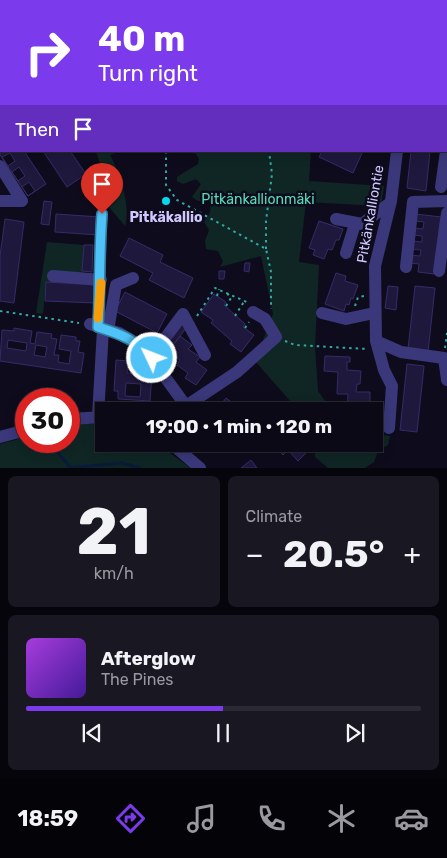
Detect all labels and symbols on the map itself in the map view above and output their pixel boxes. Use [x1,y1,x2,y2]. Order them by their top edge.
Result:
pin [81,163,123,214]
street label: Pitkänkalliontie [354,164,388,264]
park label: Pitkänkallionmäki [201,191,315,208]
marker: Pitkäkallio [160,195,172,207]
place label: Pitkäkallio [129,209,203,226]
position arrow [125,331,177,383]
speed limit sign: 30 [15,388,80,453]

